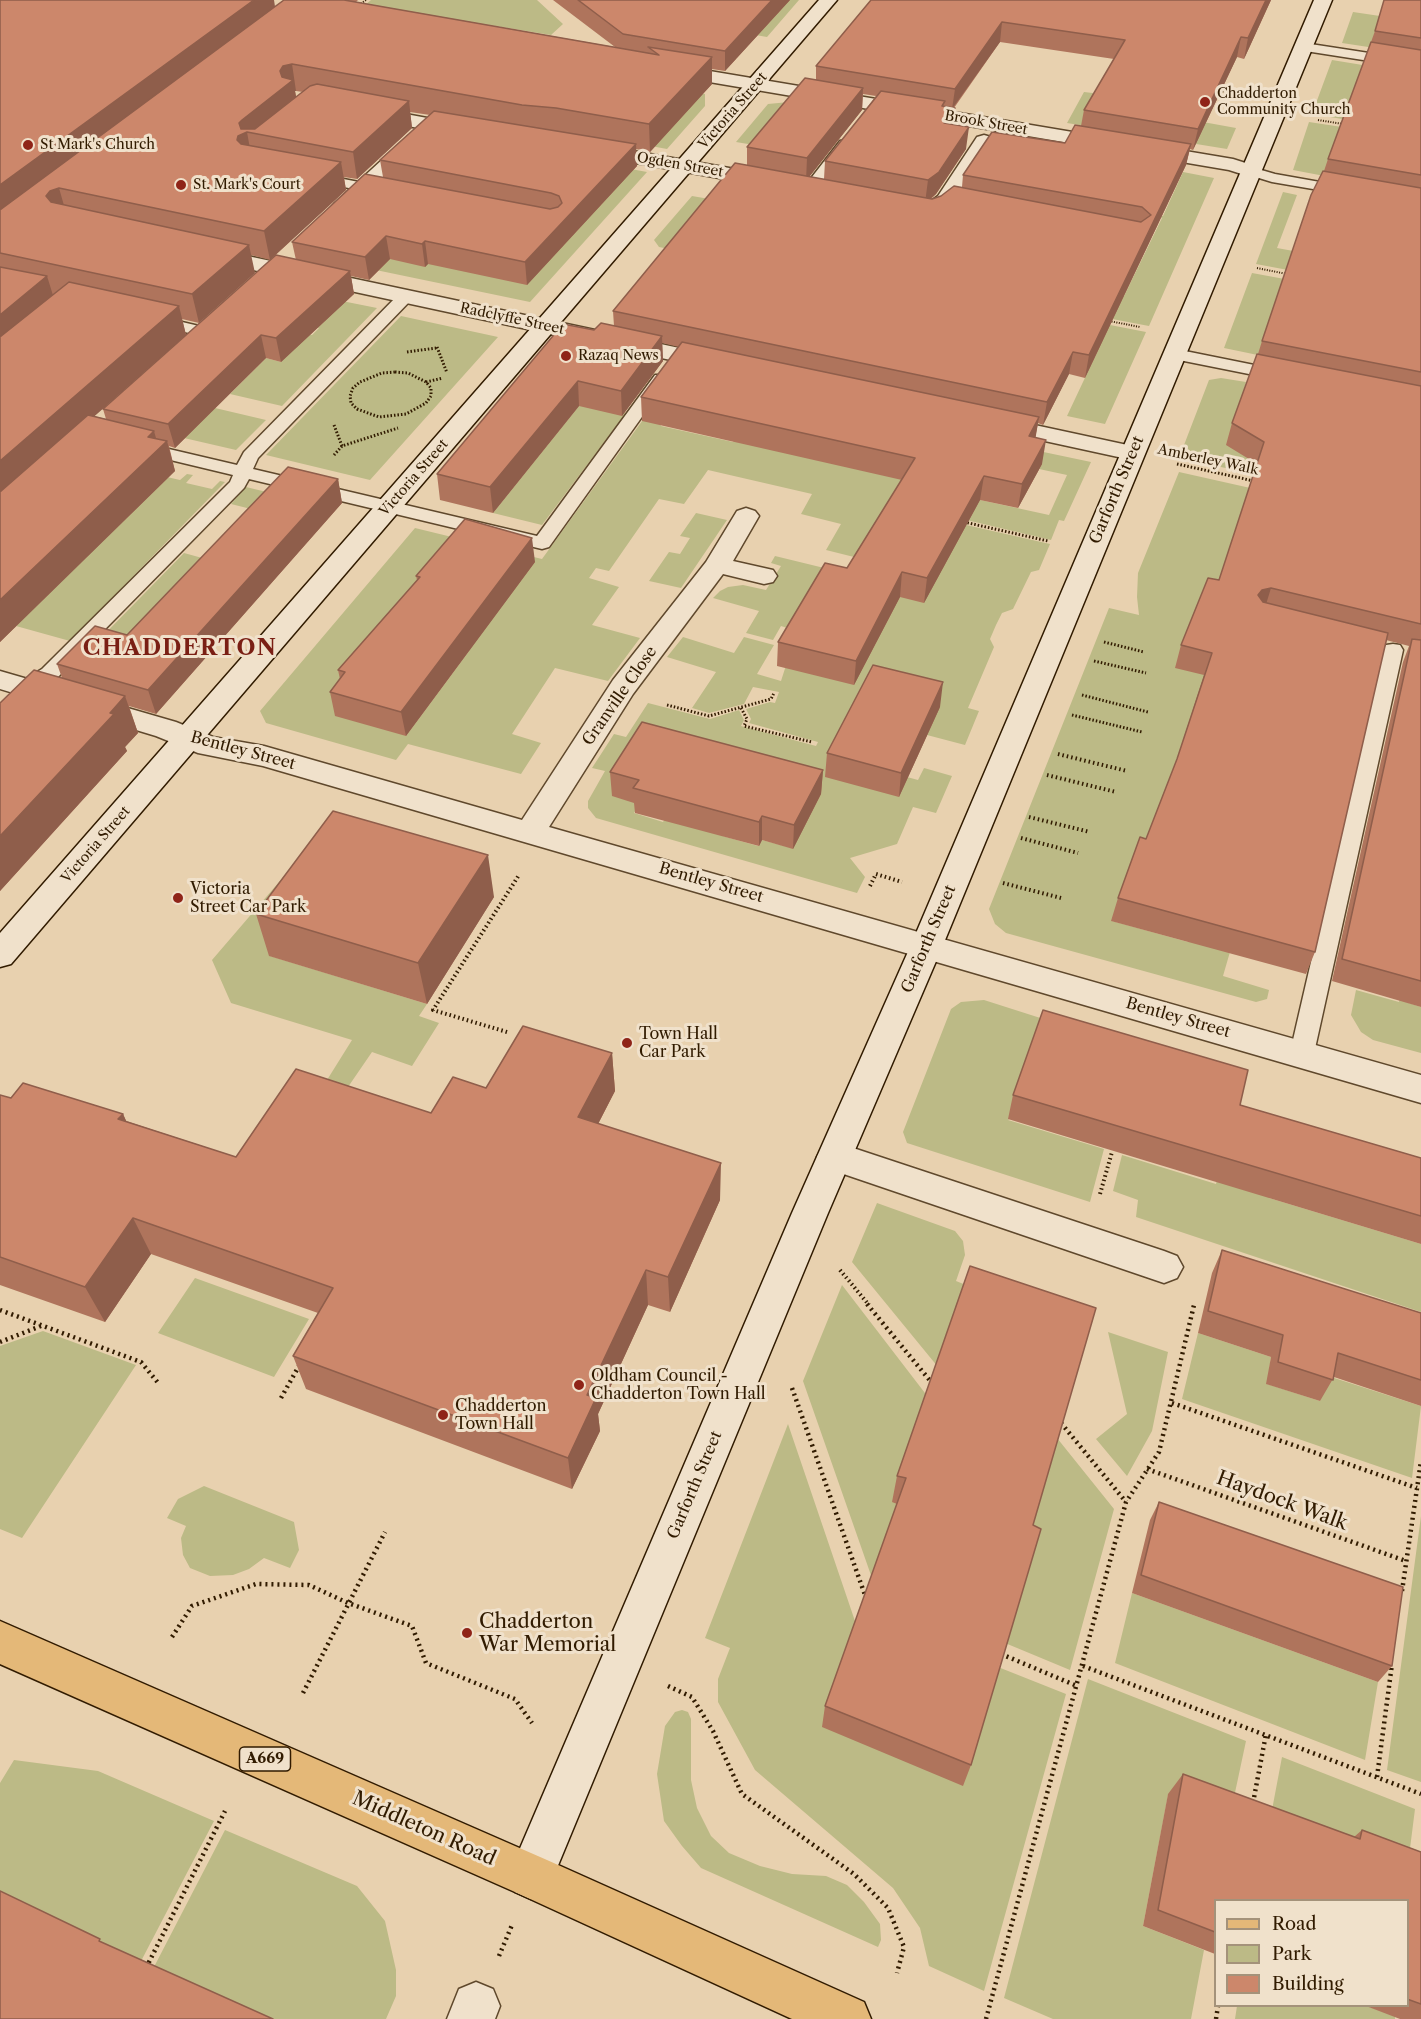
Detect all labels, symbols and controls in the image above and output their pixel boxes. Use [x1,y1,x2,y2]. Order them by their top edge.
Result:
street label: Victoria Street [695,69,771,153]
place label: Chadderton Community Church [1217,86,1351,118]
marker: Chadderton Community Church [1198,95,1212,109]
street label: Brook Street [943,107,1029,139]
place label: St Mark's Church [40,137,155,153]
marker: St Mark's Church [21,138,35,152]
street label: Ogden Street [635,149,725,181]
place label: St. Mark's Court [193,177,301,193]
marker: St. Mark's Court [174,178,188,192]
street label: Radclyffe Street [458,300,566,338]
place label: Razaq News [578,348,659,364]
marker: Razaq News [559,349,573,363]
street label: Garforth Street [1086,433,1148,547]
street label: Victoria Street [376,436,452,520]
street label: Amberley Walk [1156,441,1260,479]
district label: CHADDERTON [83,636,277,662]
street label: Granville Close [579,643,661,749]
street label: Bentley Street [188,728,298,774]
street label: Victoria Street [58,803,134,887]
street label: Bentley Street [657,859,765,907]
place label: Victoria Street Car Park [190,879,306,917]
street label: Garforth Street [898,882,960,996]
marker: Victoria Street Car Park [171,891,185,905]
street label: Bentley Street [1124,994,1232,1042]
place label: Town Hall Car Park [639,1024,718,1062]
marker: Town Hall Car Park [620,1036,634,1050]
place label: Oldham Council - Chadderton Town Hall [591,1366,766,1404]
marker: Oldham Council - Chadderton Town Hall [572,1378,586,1392]
place label: Chadderton Town Hall [455,1396,546,1434]
marker: Chadderton Town Hall [436,1408,450,1422]
street label: Garforth Street [664,1428,726,1542]
street label: Haydock Walk [1213,1466,1351,1536]
place label: Chadderton War Memorial [479,1610,616,1657]
marker: Chadderton War Memorial [460,1626,474,1640]
road number: A669 [240,1747,290,1771]
street label: Middleton Road [349,1787,499,1871]
legend [1214,1899,1409,2007]
text: Road [1272,1913,1317,1935]
text: Park [1272,1943,1311,1965]
text: Building [1272,1973,1344,1995]

